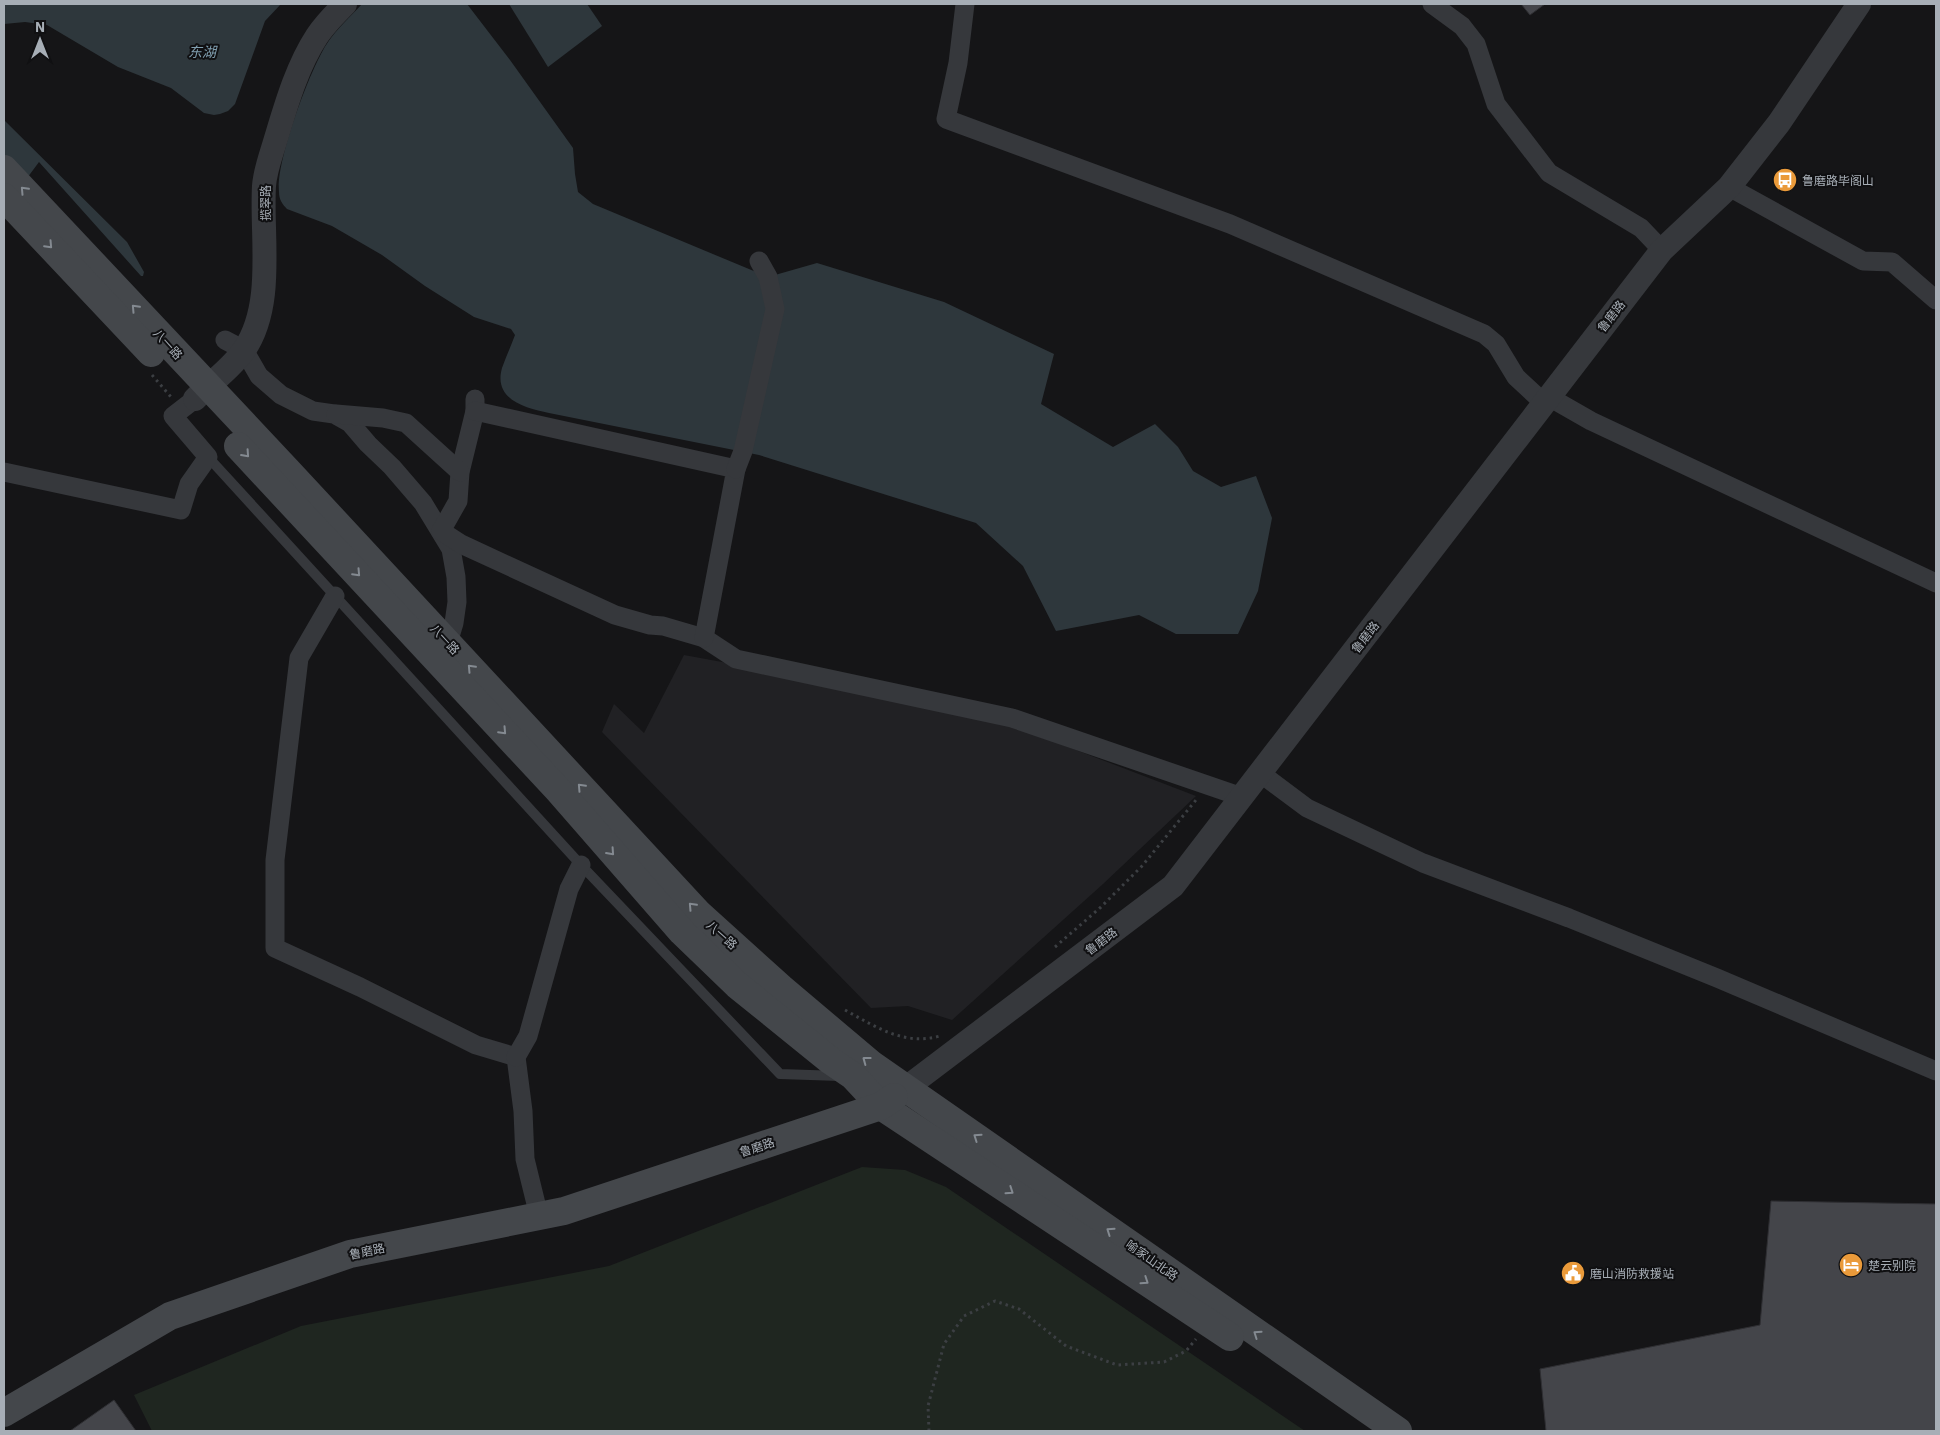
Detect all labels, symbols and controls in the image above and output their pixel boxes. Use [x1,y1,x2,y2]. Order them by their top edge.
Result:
north arrow [15,15,65,65]
text: N [35,18,45,36]
water label: 东湖 [188,43,218,61]
bus stop icon: 鲁磨路毕阁山 [1772,167,1798,193]
place label: 鲁磨路毕阁山 [1802,173,1874,188]
street label: 揽翠路 [258,185,273,221]
one-way arrow [21,186,30,195]
one-way arrow [43,239,52,248]
street label: 鲁磨路 [1594,297,1628,335]
one-way arrow [132,305,141,314]
street label: 八一路 [150,326,186,362]
one-way arrow [240,449,249,458]
one-way arrow [351,568,360,577]
street label: 鲁磨路 [1348,618,1382,656]
street label: 八一路 [427,621,463,657]
one-way arrow [468,664,477,673]
one-way arrow [497,725,506,734]
one-way arrow [578,783,587,792]
one-way arrow [605,846,614,855]
one-way arrow [688,903,697,912]
street label: 八一路 [704,917,740,953]
street label: 鲁磨路 [1082,924,1120,958]
one-way arrow [862,1057,872,1066]
street label: 鲁磨路 [738,1134,776,1160]
one-way arrow [973,1134,983,1143]
one-way arrow [1004,1185,1013,1194]
one-way arrow [1106,1228,1116,1237]
street label: 喻家山北路 [1123,1237,1181,1283]
street label: 鲁磨路 [348,1240,386,1262]
hotel icon: 楚云别院 [1838,1252,1864,1278]
place label: 楚云别院 [1868,1258,1916,1273]
public building icon: 磨山消防救援站 [1560,1260,1586,1286]
place label: 磨山消防救援站 [1590,1266,1674,1281]
one-way arrow [1139,1275,1149,1284]
one-way arrow [1254,1331,1263,1340]

